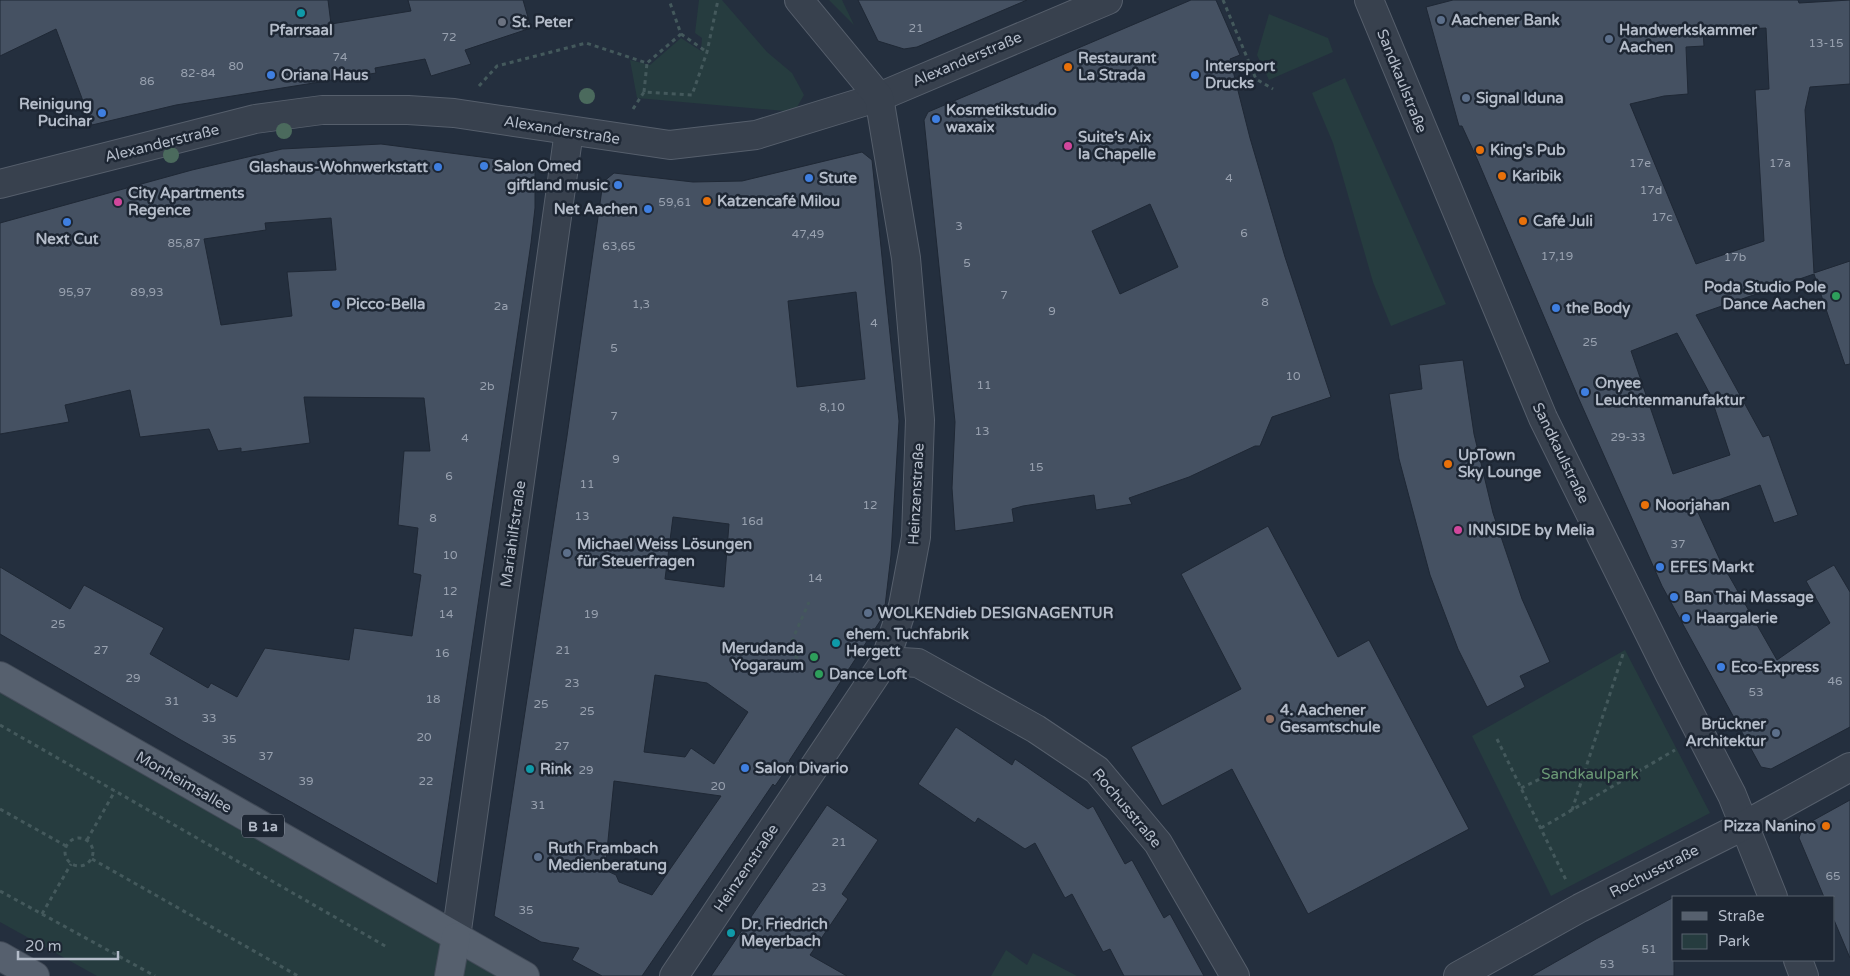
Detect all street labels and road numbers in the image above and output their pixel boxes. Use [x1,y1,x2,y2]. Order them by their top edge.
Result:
street label: Sandkaulstraße [1373,27,1431,135]
street label: Alexanderstraße [910,28,1024,90]
street label: Alexanderstraße [503,112,621,148]
street label: Alexanderstraße [103,120,221,166]
street label: Sandkaulstraße [1529,400,1593,506]
street label: Heinzenstraße [904,442,928,546]
street label: Mariahilfstraße [497,479,529,589]
street label: Monheimsallee [133,747,235,817]
street label: Rochusstraße [1089,765,1165,851]
road number: B 1a [242,814,284,838]
street label: Heinzenstraße [710,821,782,915]
street label: Rochusstraße [1606,841,1702,901]

